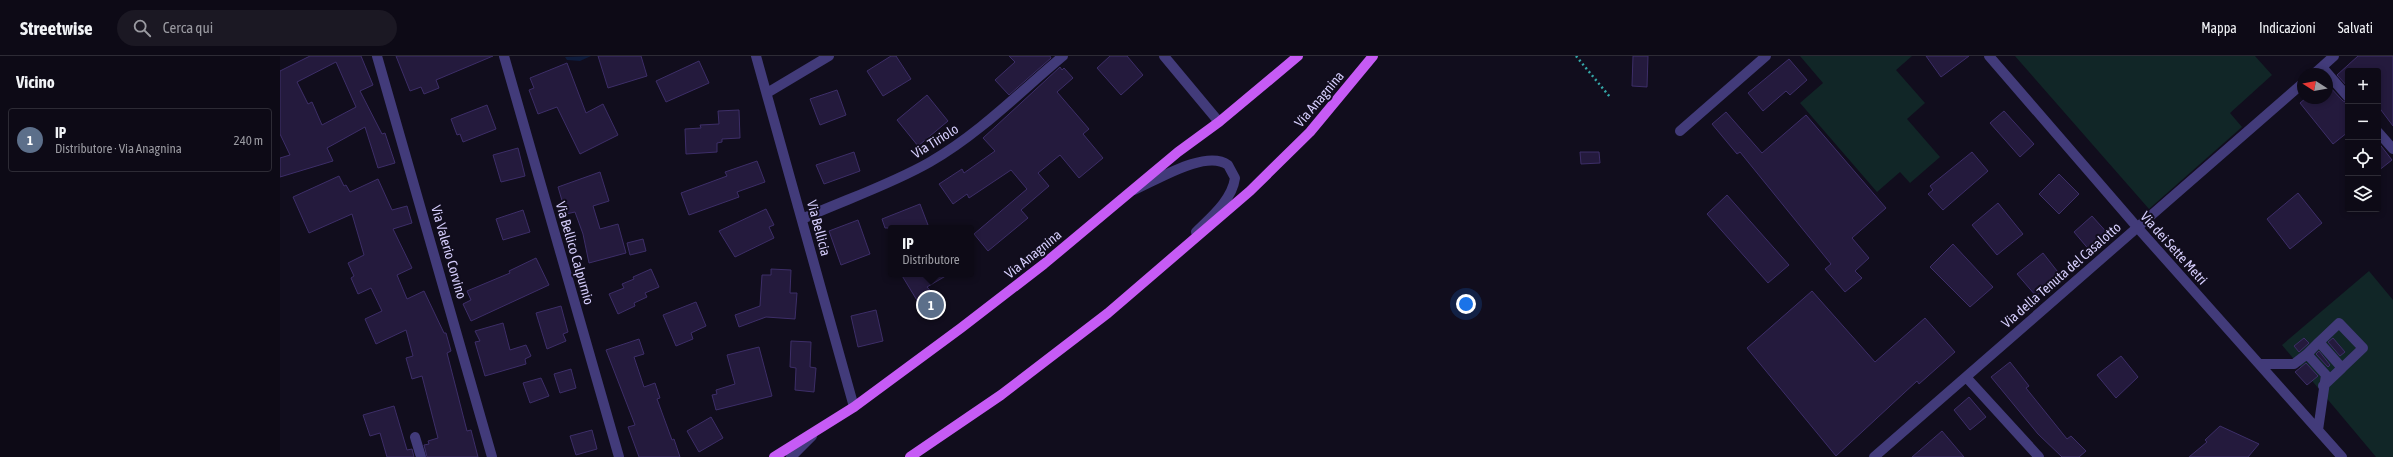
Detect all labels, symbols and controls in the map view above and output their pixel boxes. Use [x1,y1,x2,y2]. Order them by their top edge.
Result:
search box [117,10,397,46]
text: Streetwise [20,17,93,39]
icon: search [131,17,153,39]
text: Cerca qui [163,19,213,36]
text: Mappa [2201,20,2237,36]
text: Indicazioni [2259,20,2316,36]
text: Salvati [2338,20,2373,36]
street label: Via Anagnina [1291,68,1347,130]
north arrow [2297,68,2333,104]
map controls [2345,68,2381,212]
button: + [2345,68,2381,104]
text: Vicino [16,72,55,92]
button: − [2345,104,2381,140]
street label: Via Tiriolo [909,121,961,161]
text: IP [55,124,66,141]
text: 1 [27,133,33,148]
text: 240 m [234,133,263,148]
button: locate [2345,140,2381,176]
text: Distributore · Via Anagnina [55,141,182,156]
button: layers [2345,176,2381,212]
street label: Via Bellicia [804,198,834,258]
street label: Via Bellico Calpurnio [553,200,597,306]
street label: Via Valerio Corvino [428,203,470,301]
street label: Via dei Sette Metri [2137,208,2211,288]
street label: Via della Tenuta del Casalotto [1998,219,2124,331]
popup [888,225,974,277]
street label: Via Anagnina [1002,226,1064,282]
text: IP [902,235,914,252]
text: Distributore [902,252,960,267]
pin: 1 [918,290,944,320]
your location [1456,294,1476,314]

